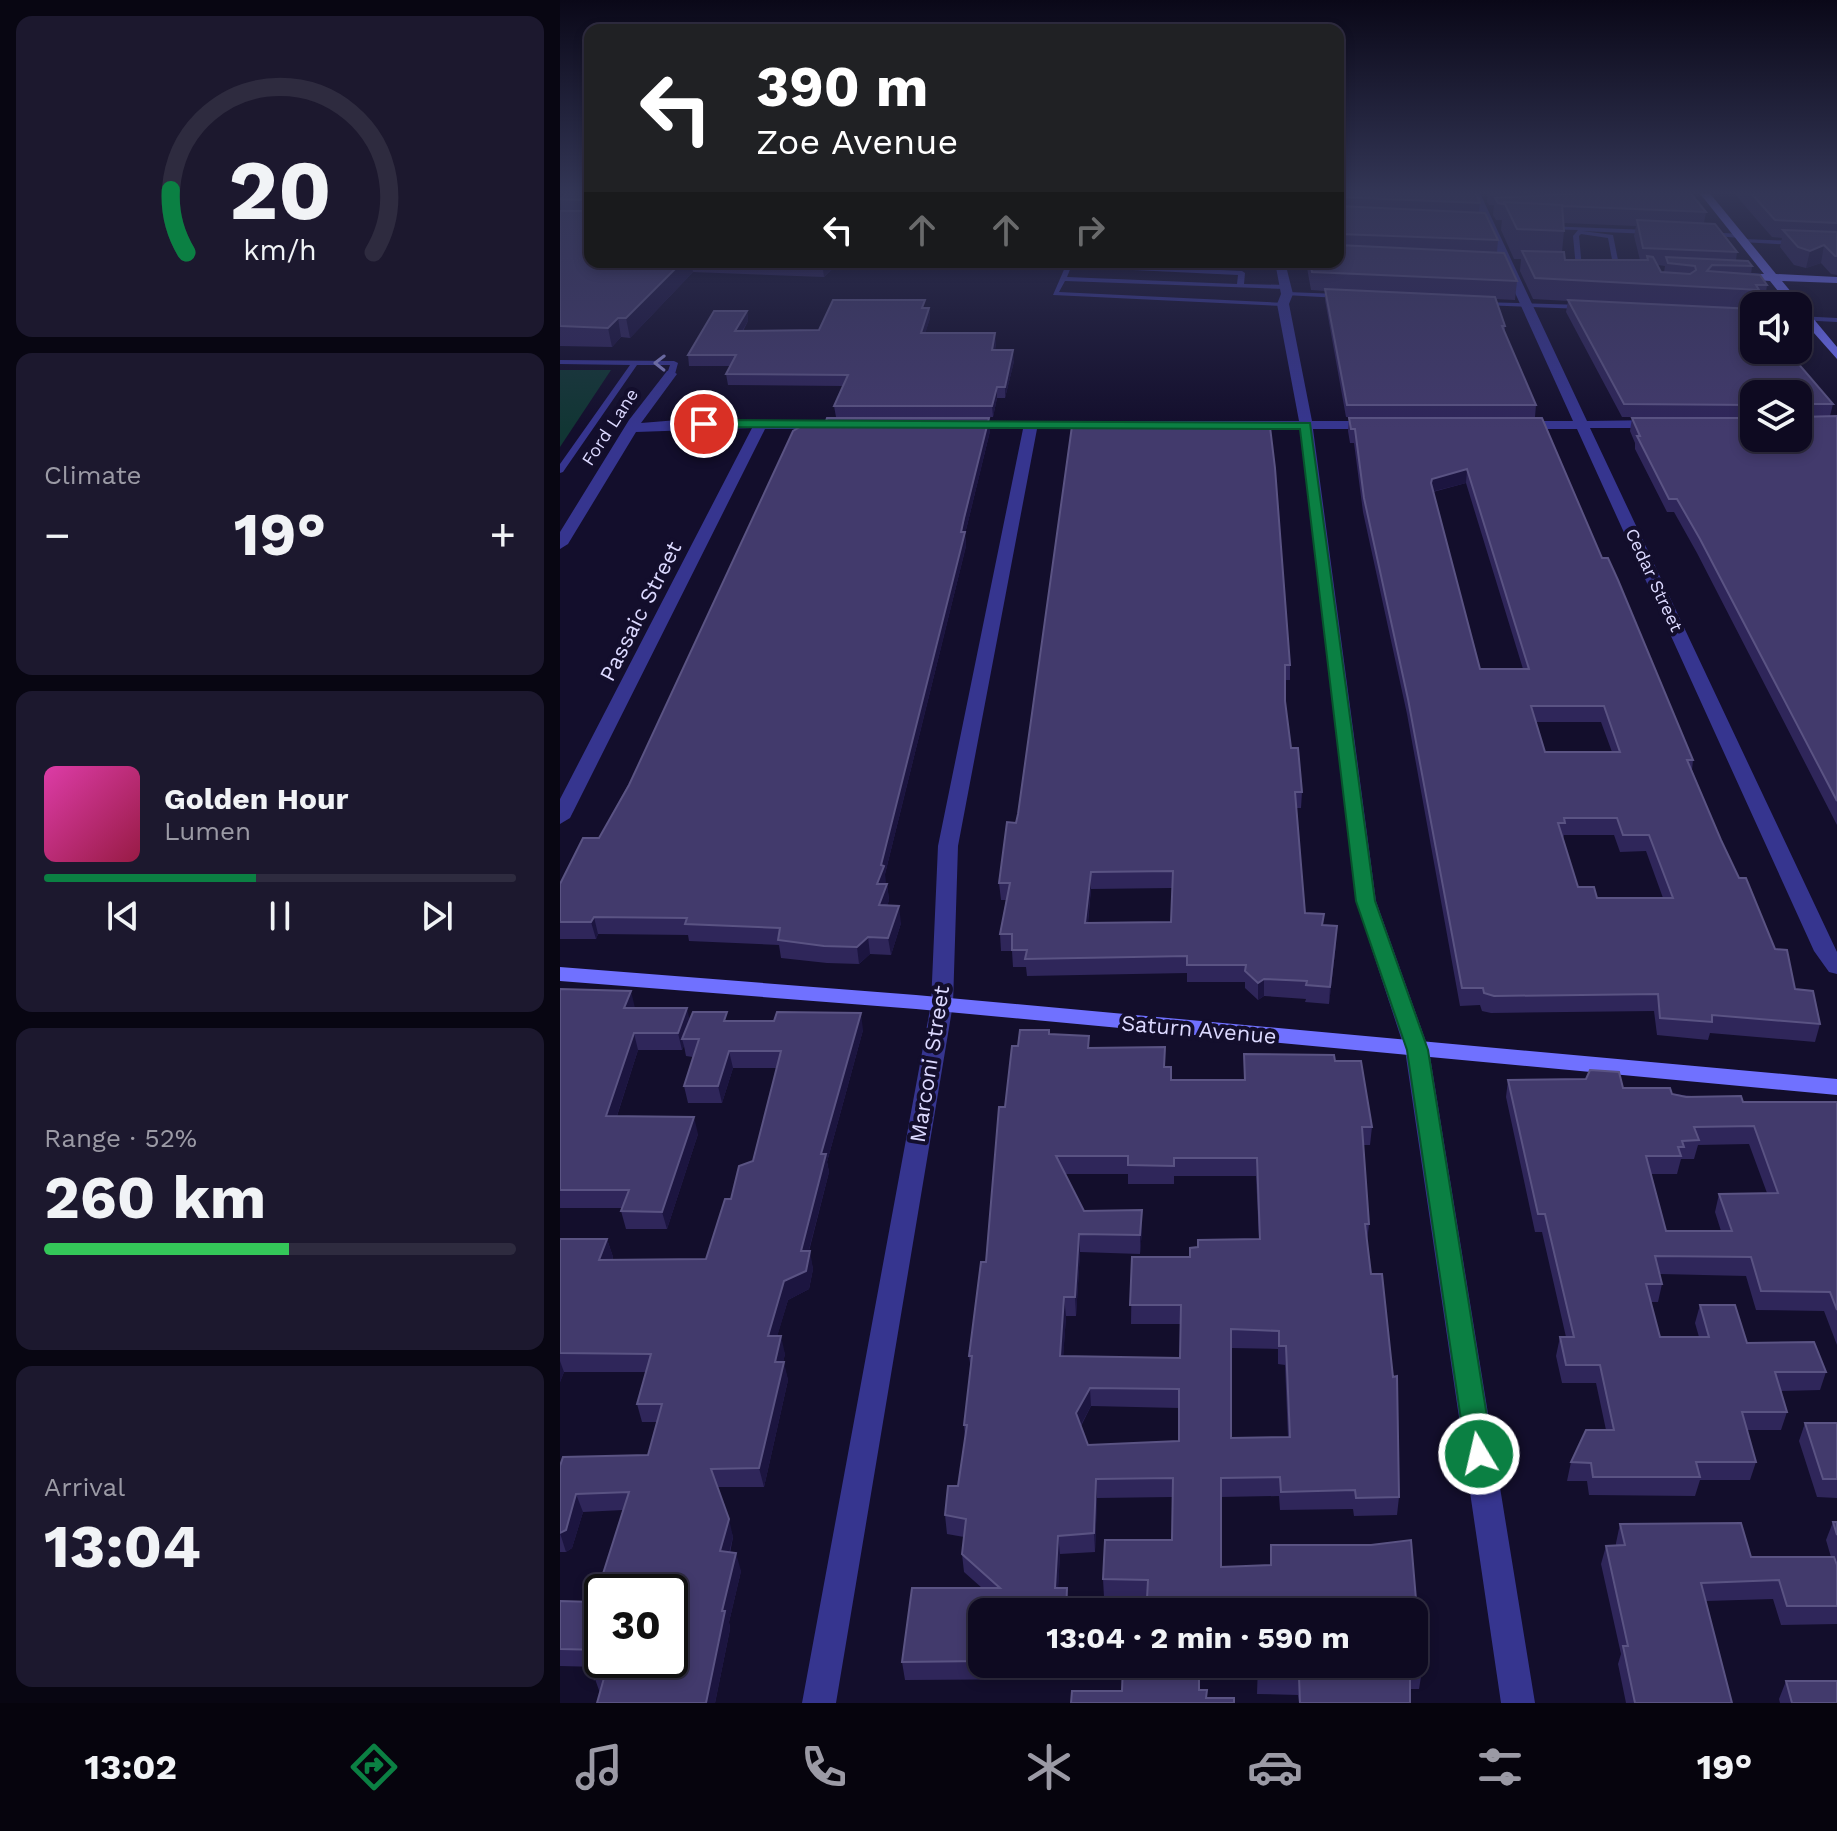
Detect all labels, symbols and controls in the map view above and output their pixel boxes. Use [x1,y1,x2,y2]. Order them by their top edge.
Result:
text: 390 m [756,54,928,120]
icon: left [624,56,728,160]
text: Zoe Avenue [756,121,958,163]
text: 20 [228,141,332,238]
icon: left [816,208,860,252]
icon: ahead [900,208,944,252]
icon: ahead [984,208,1028,252]
icon: right [1068,208,1112,252]
text: km/h [243,233,317,267]
map controls [1740,292,1812,452]
button: sound [1740,292,1812,364]
one-way arrow [653,355,666,372]
button: layers [1740,380,1812,452]
street label: Ford Lane [577,384,642,469]
pin [670,390,738,458]
icon: arrive [682,402,726,446]
text: Climate [44,460,142,490]
text: 19° [234,499,326,570]
text: − [44,509,71,561]
text: + [489,509,516,561]
street label: Cedar Street [1621,525,1688,635]
street label: Passaic Street [594,537,686,685]
text: Golden Hour [164,781,348,816]
text: Lumen [164,816,251,846]
icon: previous [101,894,145,938]
icon: pause [258,894,302,938]
icon: next [415,894,459,938]
street label: Marconi Street [905,984,954,1144]
street label: Saturn Avenue [1120,1010,1278,1049]
text: Range · 52% [44,1123,197,1153]
text: 260 km [44,1162,266,1233]
position arrow [1437,1412,1521,1496]
text: Arrival [44,1472,125,1502]
text: 13:04 [44,1511,201,1582]
speed limit sign: 30 [584,1574,688,1678]
text: 13:04 · 2 min · 590 m [1046,1620,1350,1655]
icon: directions [346,1739,402,1795]
icon: music [571,1739,627,1795]
icon: phone [796,1739,852,1795]
icon: climate [1021,1739,1077,1795]
icon: car [1247,1739,1303,1795]
icon: filters [1472,1739,1528,1795]
text: 13:02 [85,1746,177,1788]
text: 19° [1697,1746,1752,1788]

